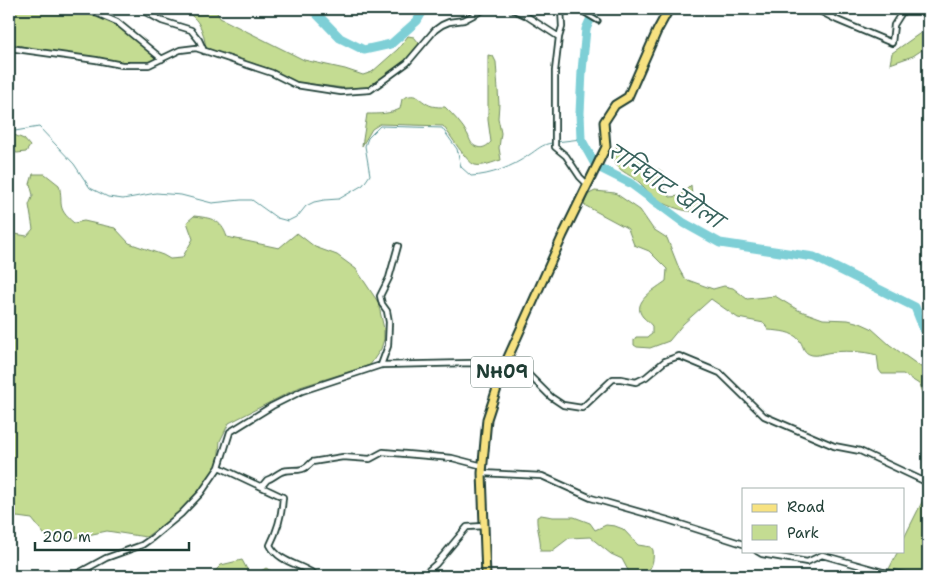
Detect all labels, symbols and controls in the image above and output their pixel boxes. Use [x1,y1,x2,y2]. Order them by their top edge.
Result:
water label: रानिघाट खोला [603,136,733,237]
road number: NH09 [471,357,533,388]
legend [742,488,904,552]
text: Road [787,497,825,517]
scale bar [35,520,189,552]
text: Park [787,523,819,543]
text: 200 m [42,527,91,547]

